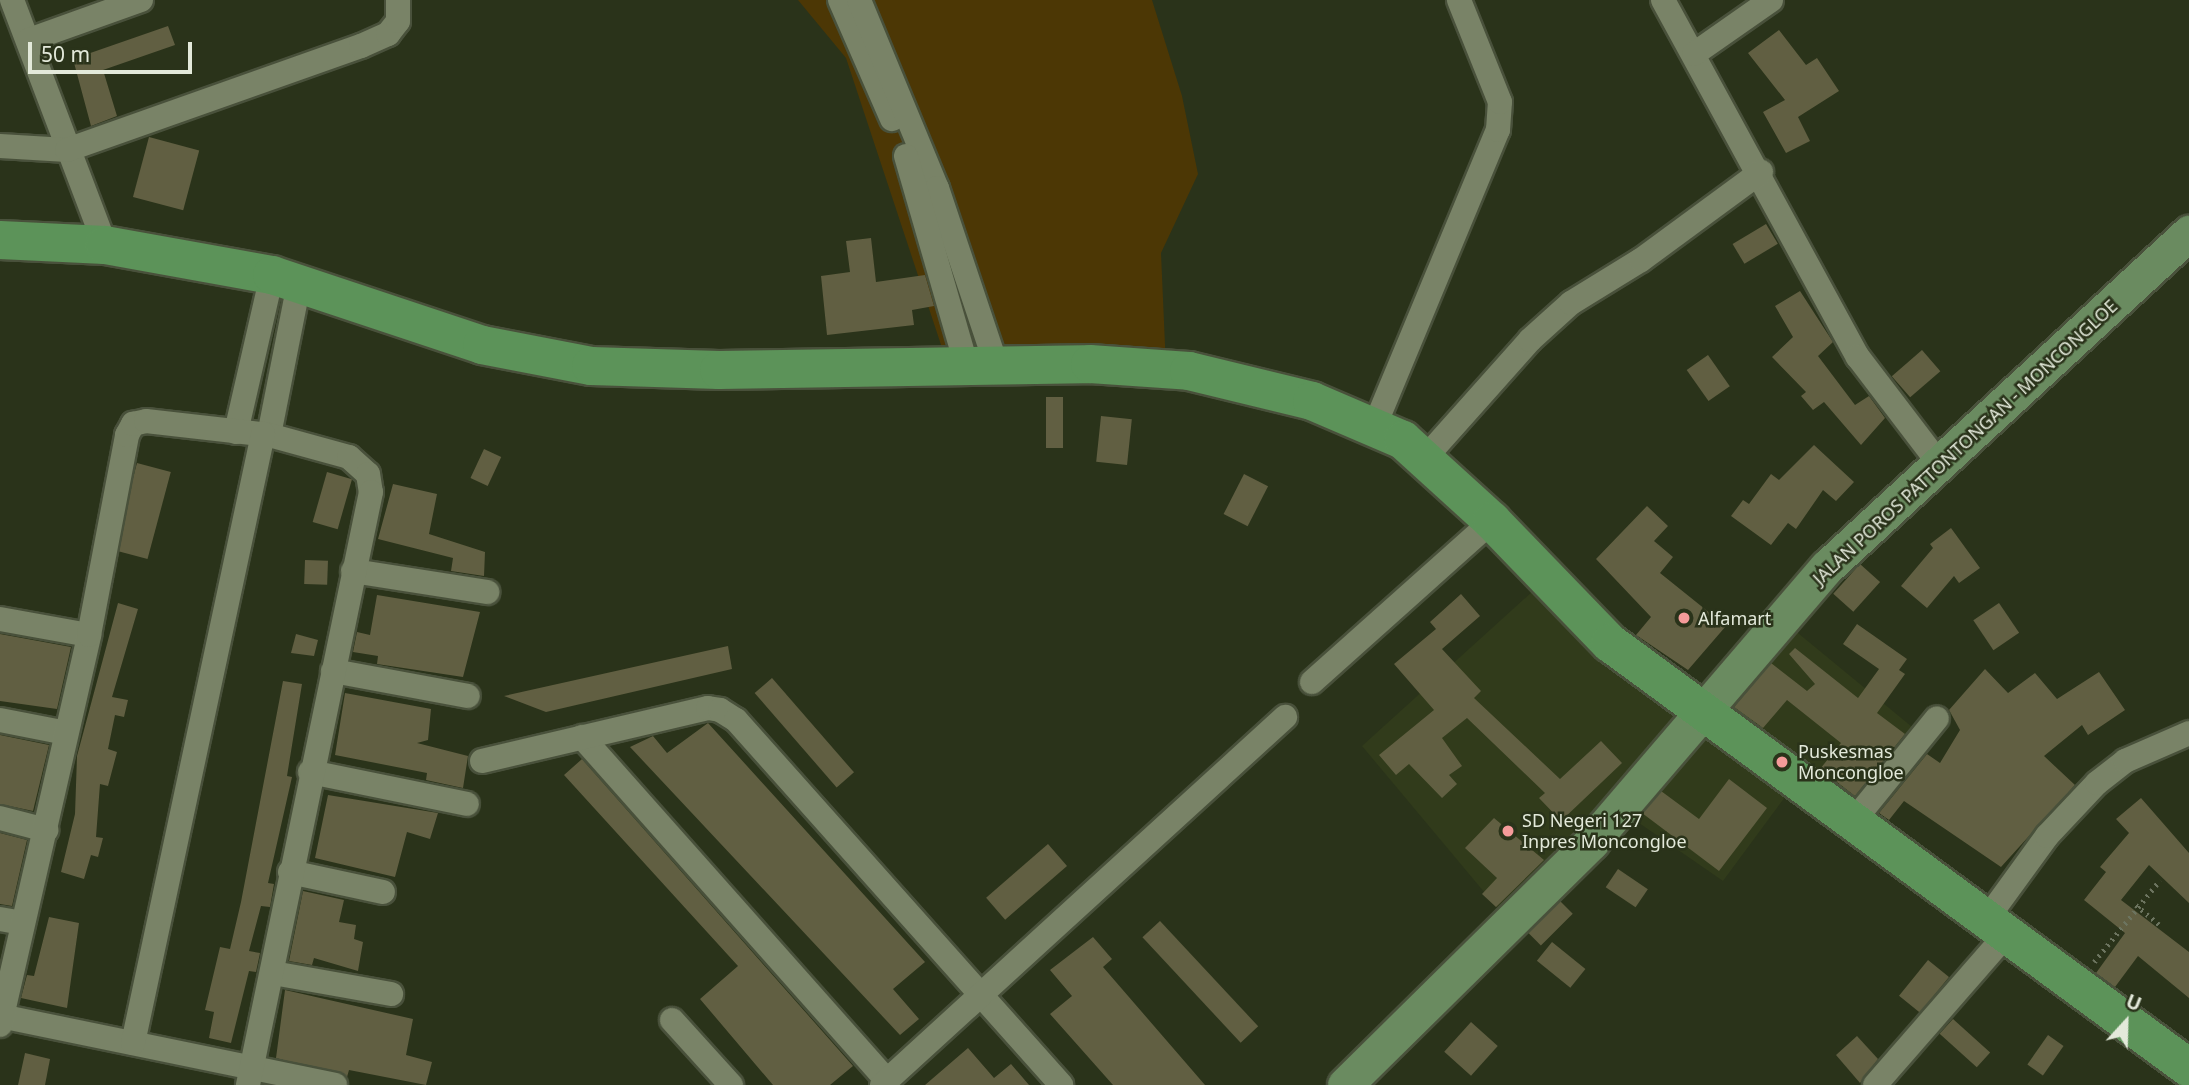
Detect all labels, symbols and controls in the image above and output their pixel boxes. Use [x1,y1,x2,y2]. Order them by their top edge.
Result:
scale bar [32,28,196,72]
text: 50 m [41,40,90,68]
street label: JALAN POROS PATTONTONGAN - MONCONGLOE [1808,295,2122,589]
place label: Alfamart [1698,607,1771,629]
marker: Alfamart [1676,610,1692,626]
place label: Puskesmas Moncongloe [1798,741,1904,784]
marker: Puskesmas Moncongloe [1772,752,1792,772]
place label: SD Negeri 127 Inpres Moncongloe [1522,810,1687,852]
marker: SD Negeri 127 Inpres Moncongloe [1500,823,1516,839]
north arrow [2091,987,2161,1057]
text: U [2122,988,2145,1017]

